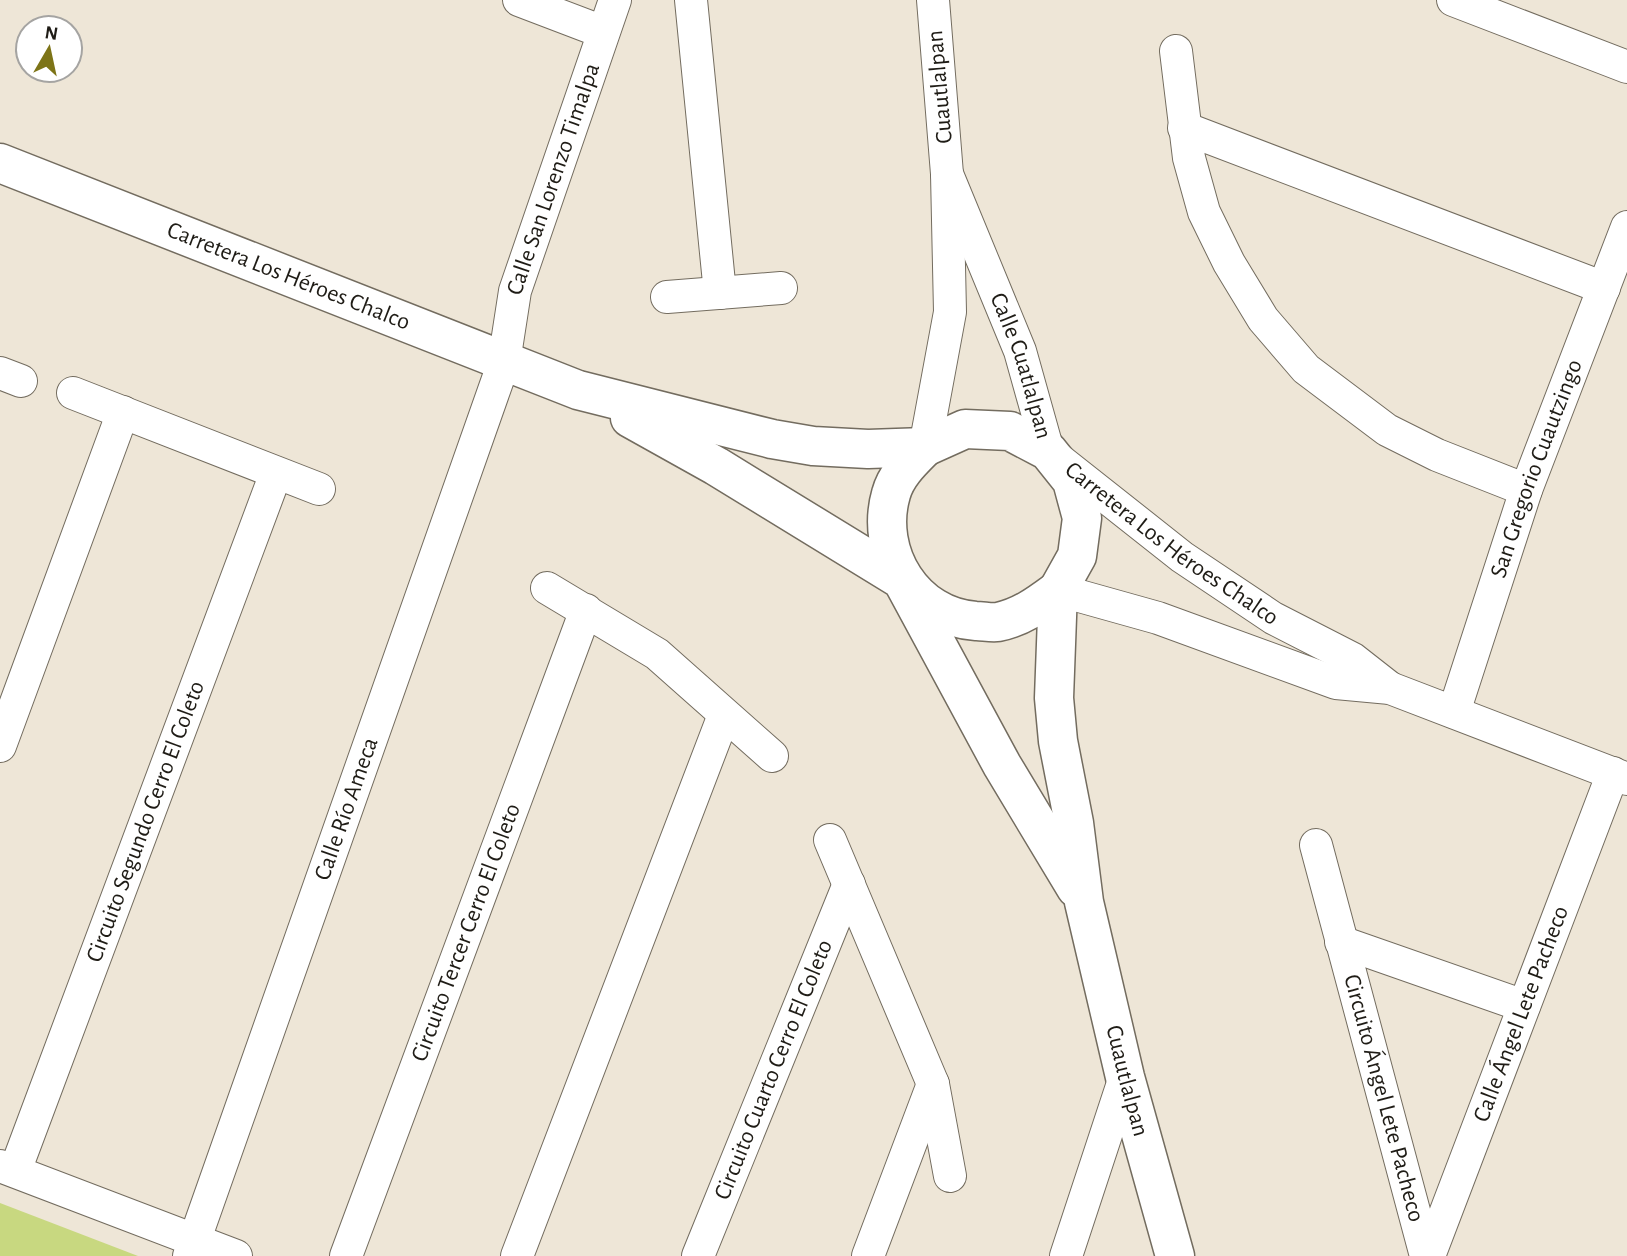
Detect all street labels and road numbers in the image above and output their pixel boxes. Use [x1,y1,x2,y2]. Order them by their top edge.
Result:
street label: Cuautlalpan [923,29,957,145]
street label: Calle San Lorenzo Timalpa [503,60,604,298]
street label: Carretera Los Héroes Chalco [164,218,413,335]
street label: Calle Cuatlalpan [985,290,1056,441]
street label: San Gregorio Cuautzingo [1486,356,1587,581]
street label: Carretera Los Héroes Chalco [1060,457,1283,630]
street label: Circuito Segundo Cerro El Coleto [82,678,209,965]
street label: Calle Río Ameca [310,734,383,883]
street label: Circuito Tercer Cerro El Coleto [407,800,525,1065]
street label: Calle Ángel Lete Pacheco [1469,903,1573,1125]
street label: Circuito Cuarto Cerro El Coleto [710,936,837,1203]
street label: Circuito Ángel Lete Pacheco [1339,972,1428,1224]
street label: Cuautlalpan [1101,1023,1153,1139]

